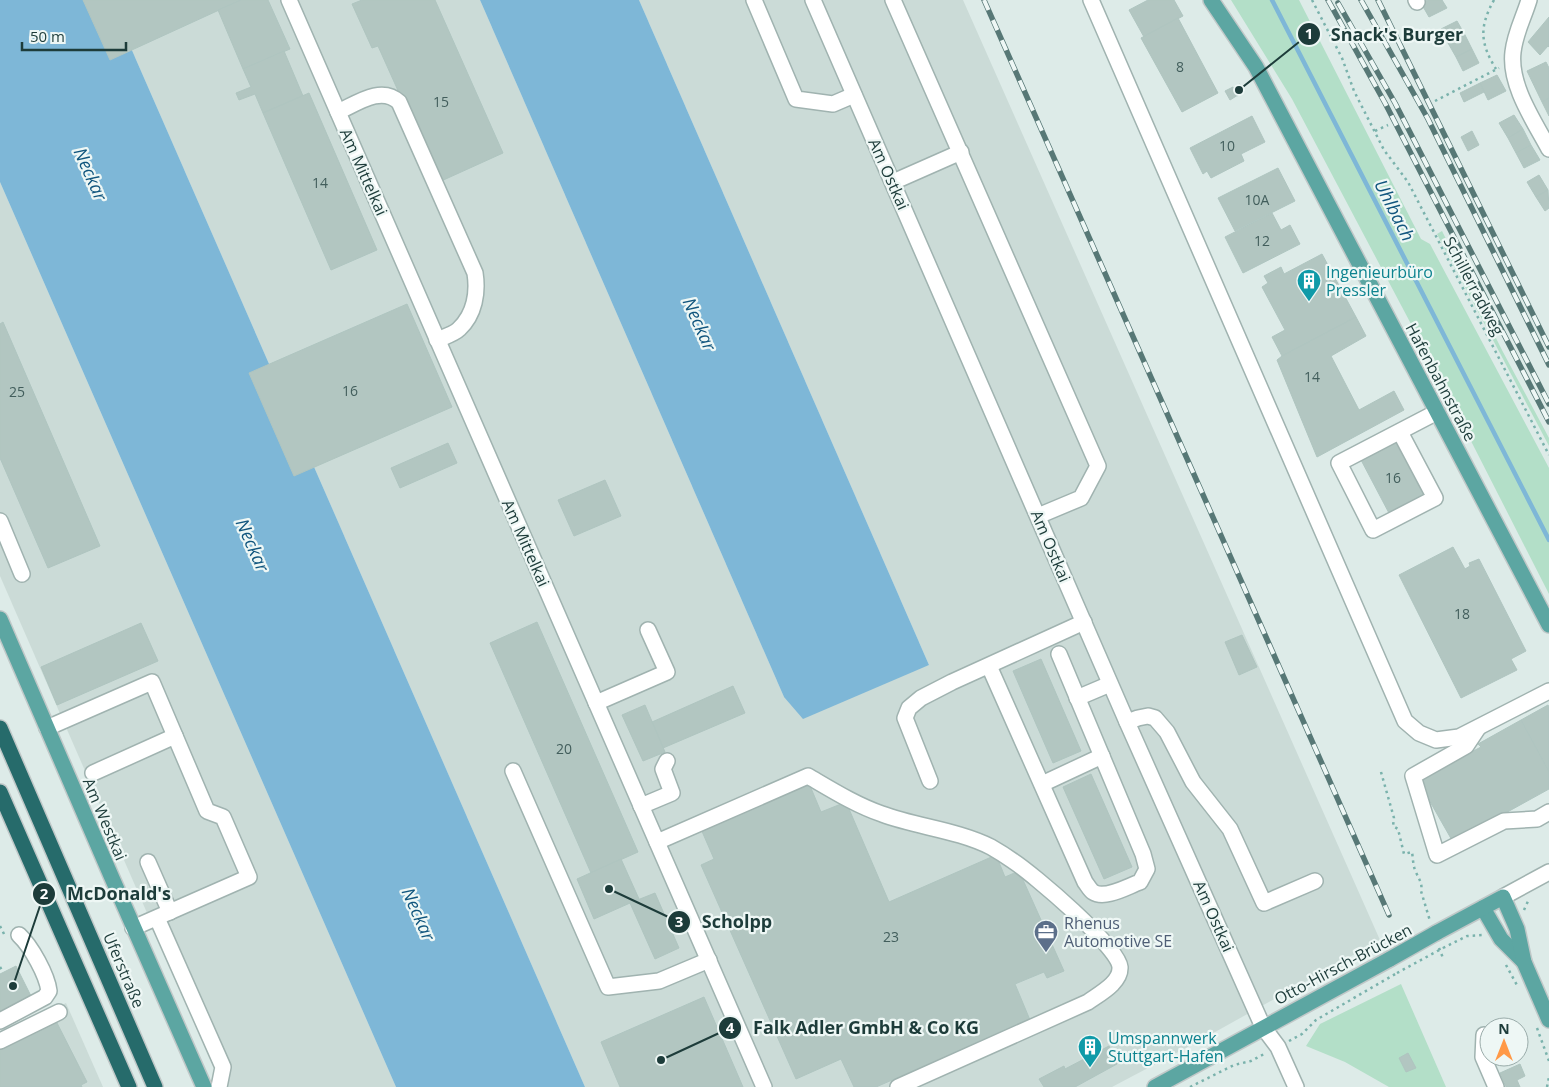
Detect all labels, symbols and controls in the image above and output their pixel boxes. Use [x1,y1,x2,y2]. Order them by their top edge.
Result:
callout: Snack's Burger [1296,18,1474,51]
scale bar [22,20,126,52]
text: Snack's Burger [1331,22,1463,46]
text: 1 [1305,23,1313,43]
text: 50 m [30,26,65,46]
house number: 8 [1176,57,1184,76]
house number: 15 [433,92,449,111]
street label: Am Mittelkai [335,125,393,219]
street label: Am Ostkai [863,135,915,213]
house number: 10 [1219,136,1235,155]
water label: Neckar [69,144,114,205]
house number: 14 [312,173,328,192]
water label: Uhlbach [1369,175,1421,245]
house number: 10A [1245,190,1270,209]
house number: 12 [1254,231,1270,250]
street label: Schillerradweg [1439,233,1509,340]
place label: Ingenieurbüro Pressler [1326,261,1433,301]
building icon: Ingenieurbüro Pressler [1296,268,1322,302]
water label: Neckar [678,294,723,355]
street label: Hafenbahnstraße [1401,319,1481,445]
house number: 14 [1304,367,1320,386]
house number: 16 [342,381,358,400]
house number: 25 [9,382,25,401]
house number: 16 [1385,468,1401,487]
street label: Am Mittelkai [497,496,555,590]
street label: Am Ostkai [1026,507,1076,585]
water label: Neckar [231,515,276,576]
house number: 18 [1454,604,1470,623]
house number: 20 [556,739,572,758]
street label: Am Westkai [78,774,132,864]
callout: McDonald's [32,877,181,910]
street label: Am Ostkai [1188,877,1240,955]
text: McDonald's [67,881,171,905]
text: 2 [40,883,49,903]
water label: Neckar [397,884,442,945]
callout: Scholpp [666,905,782,938]
text: Scholpp [702,909,772,933]
text: 3 [675,911,683,931]
place label: Rhenus Automotive SE [1064,912,1172,952]
street label: Otto-Hirsch-Brücken [1270,918,1416,1010]
office icon: Rhenus Automotive SE [1033,919,1059,953]
house number: 23 [883,927,899,946]
street label: Uferstraße [98,929,150,1011]
callout: Falk Adler GmbH & Co KG [718,1011,989,1044]
text: Falk Adler GmbH & Co KG [753,1015,979,1039]
text: 4 [726,1017,735,1037]
north arrow [1479,1017,1529,1067]
text: N [1498,1019,1510,1038]
place label: Umspannwerk Stuttgart-Hafen [1108,1027,1224,1067]
building icon: Umspannwerk Stuttgart-Hafen [1077,1034,1103,1068]

